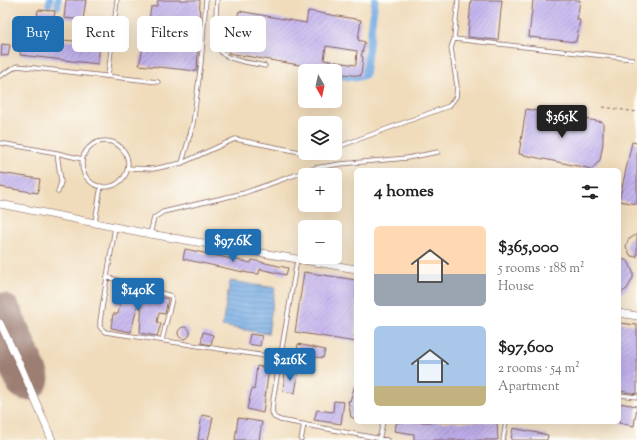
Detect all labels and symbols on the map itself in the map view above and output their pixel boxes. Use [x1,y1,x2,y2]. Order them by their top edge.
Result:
north arrow [298,64,342,108]
pin: $365K [534,105,590,139]
pin: $97.6K [200,229,266,263]
pin: $140K [110,278,166,312]
pin: $216K [262,348,318,382]

